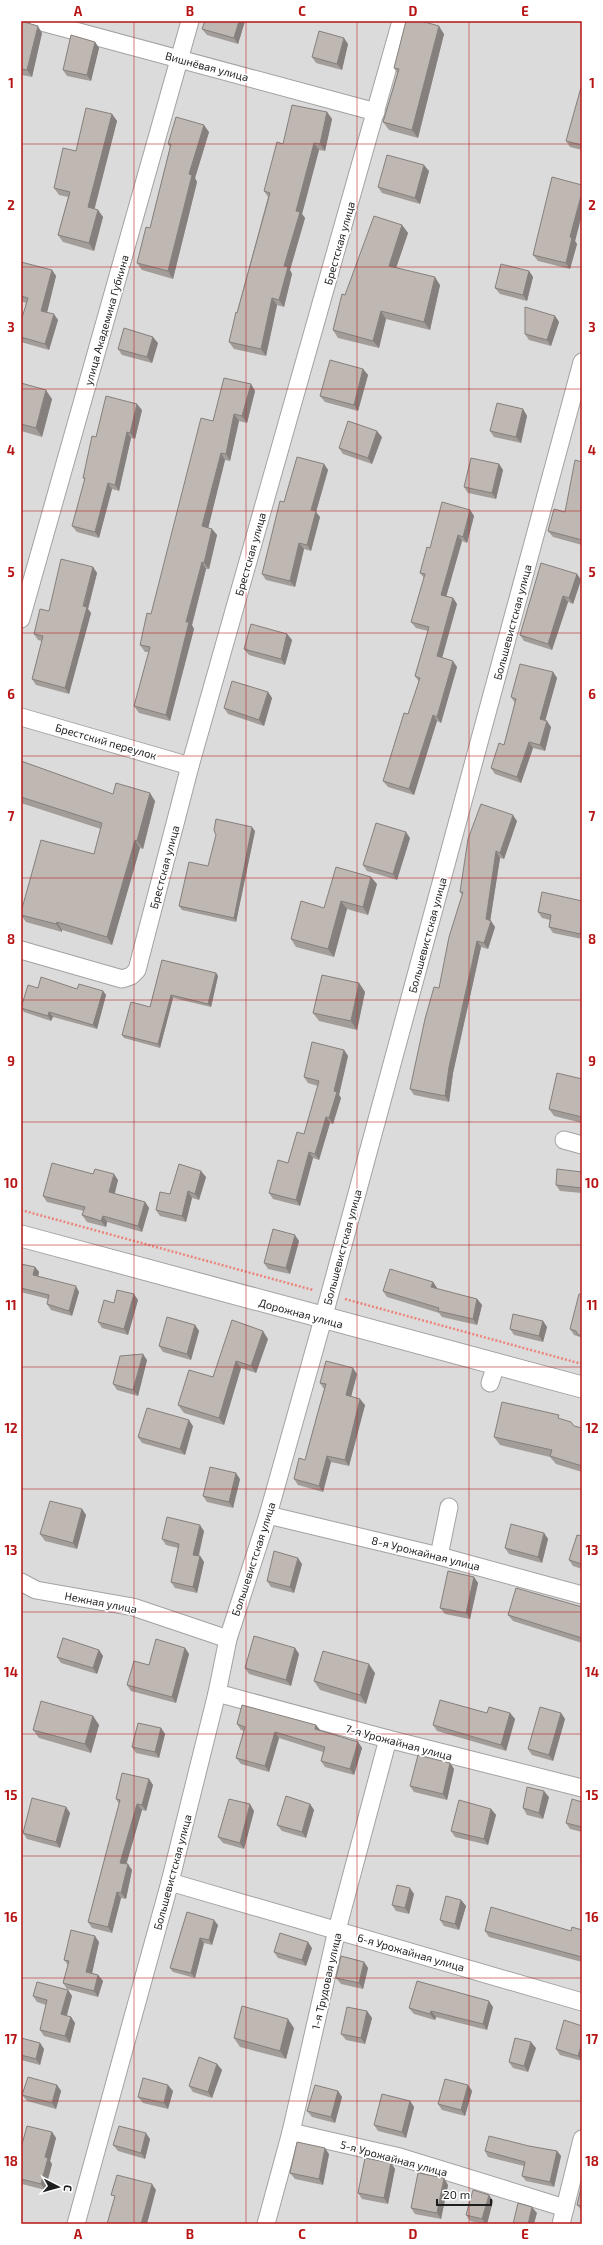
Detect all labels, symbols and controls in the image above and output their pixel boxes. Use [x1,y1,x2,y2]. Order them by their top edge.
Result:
text: A [74,3,83,19]
text: B [186,3,194,19]
text: C [298,3,306,19]
text: D [409,3,418,19]
text: E [521,3,529,19]
street label: Вишнёвая улица [164,49,250,84]
text: 1 [8,75,14,91]
text: 1 [589,75,595,91]
text: 2 [7,197,15,213]
text: 2 [588,197,596,213]
street label: Брестская улица [321,200,358,286]
street label: улица Академика Губкина [81,253,132,387]
text: 3 [7,319,15,335]
text: 3 [588,319,596,335]
text: 4 [7,442,15,458]
text: 4 [588,442,596,458]
street label: Брестская улица [232,511,269,597]
street label: Большевистская улица [490,563,535,682]
text: 5 [7,564,15,580]
text: 5 [588,564,596,580]
text: 6 [7,686,15,702]
text: 6 [588,686,596,702]
street label: Брестский переулок [54,720,158,763]
text: 7 [8,808,15,824]
text: 7 [589,808,596,824]
street label: Брестская улица [147,824,182,911]
street label: Большевистская улица [405,876,450,995]
text: 8 [7,931,15,947]
text: 8 [588,931,596,947]
text: 9 [7,1053,15,1069]
text: 9 [588,1053,596,1069]
text: 10 [4,1175,18,1191]
text: 10 [585,1175,599,1191]
street label: Большевистская улица [320,1188,365,1307]
street label: Дорожная улица [257,1295,345,1331]
text: 11 [5,1297,17,1313]
text: 11 [586,1297,598,1313]
text: 12 [4,1420,18,1436]
text: 12 [585,1420,599,1436]
street label: Большевистская улица [228,1500,279,1618]
street label: 8-я Урожайная улица [370,1533,482,1574]
text: 13 [5,1542,18,1558]
text: 13 [586,1542,599,1558]
street label: Нежная улица [63,1589,138,1616]
text: 14 [4,1664,18,1680]
text: 14 [585,1664,599,1680]
street label: 7-я Урожайная улица [344,1721,454,1763]
text: 15 [5,1787,17,1803]
text: 15 [586,1787,598,1803]
street label: Большевистская улица [150,1813,195,1932]
text: 16 [4,1909,18,1925]
text: 16 [585,1909,599,1925]
street label: 6-я Урожайная улица [356,1930,466,1975]
street label: 1-я Трудовая улица [309,1931,344,2031]
text: 17 [5,2031,17,2047]
text: 17 [586,2031,598,2047]
street label: 5-я Урожайная улица [339,2137,449,2180]
text: 18 [4,2153,18,2169]
text: 18 [585,2153,599,2169]
north arrow [38,2167,78,2207]
scale bar [437,2181,491,2207]
text: С [62,2184,75,2193]
text: 20 m [443,2187,470,2201]
text: A [74,2226,83,2242]
text: B [186,2226,194,2242]
text: C [298,2226,306,2242]
text: D [409,2226,418,2242]
text: E [521,2226,529,2242]

